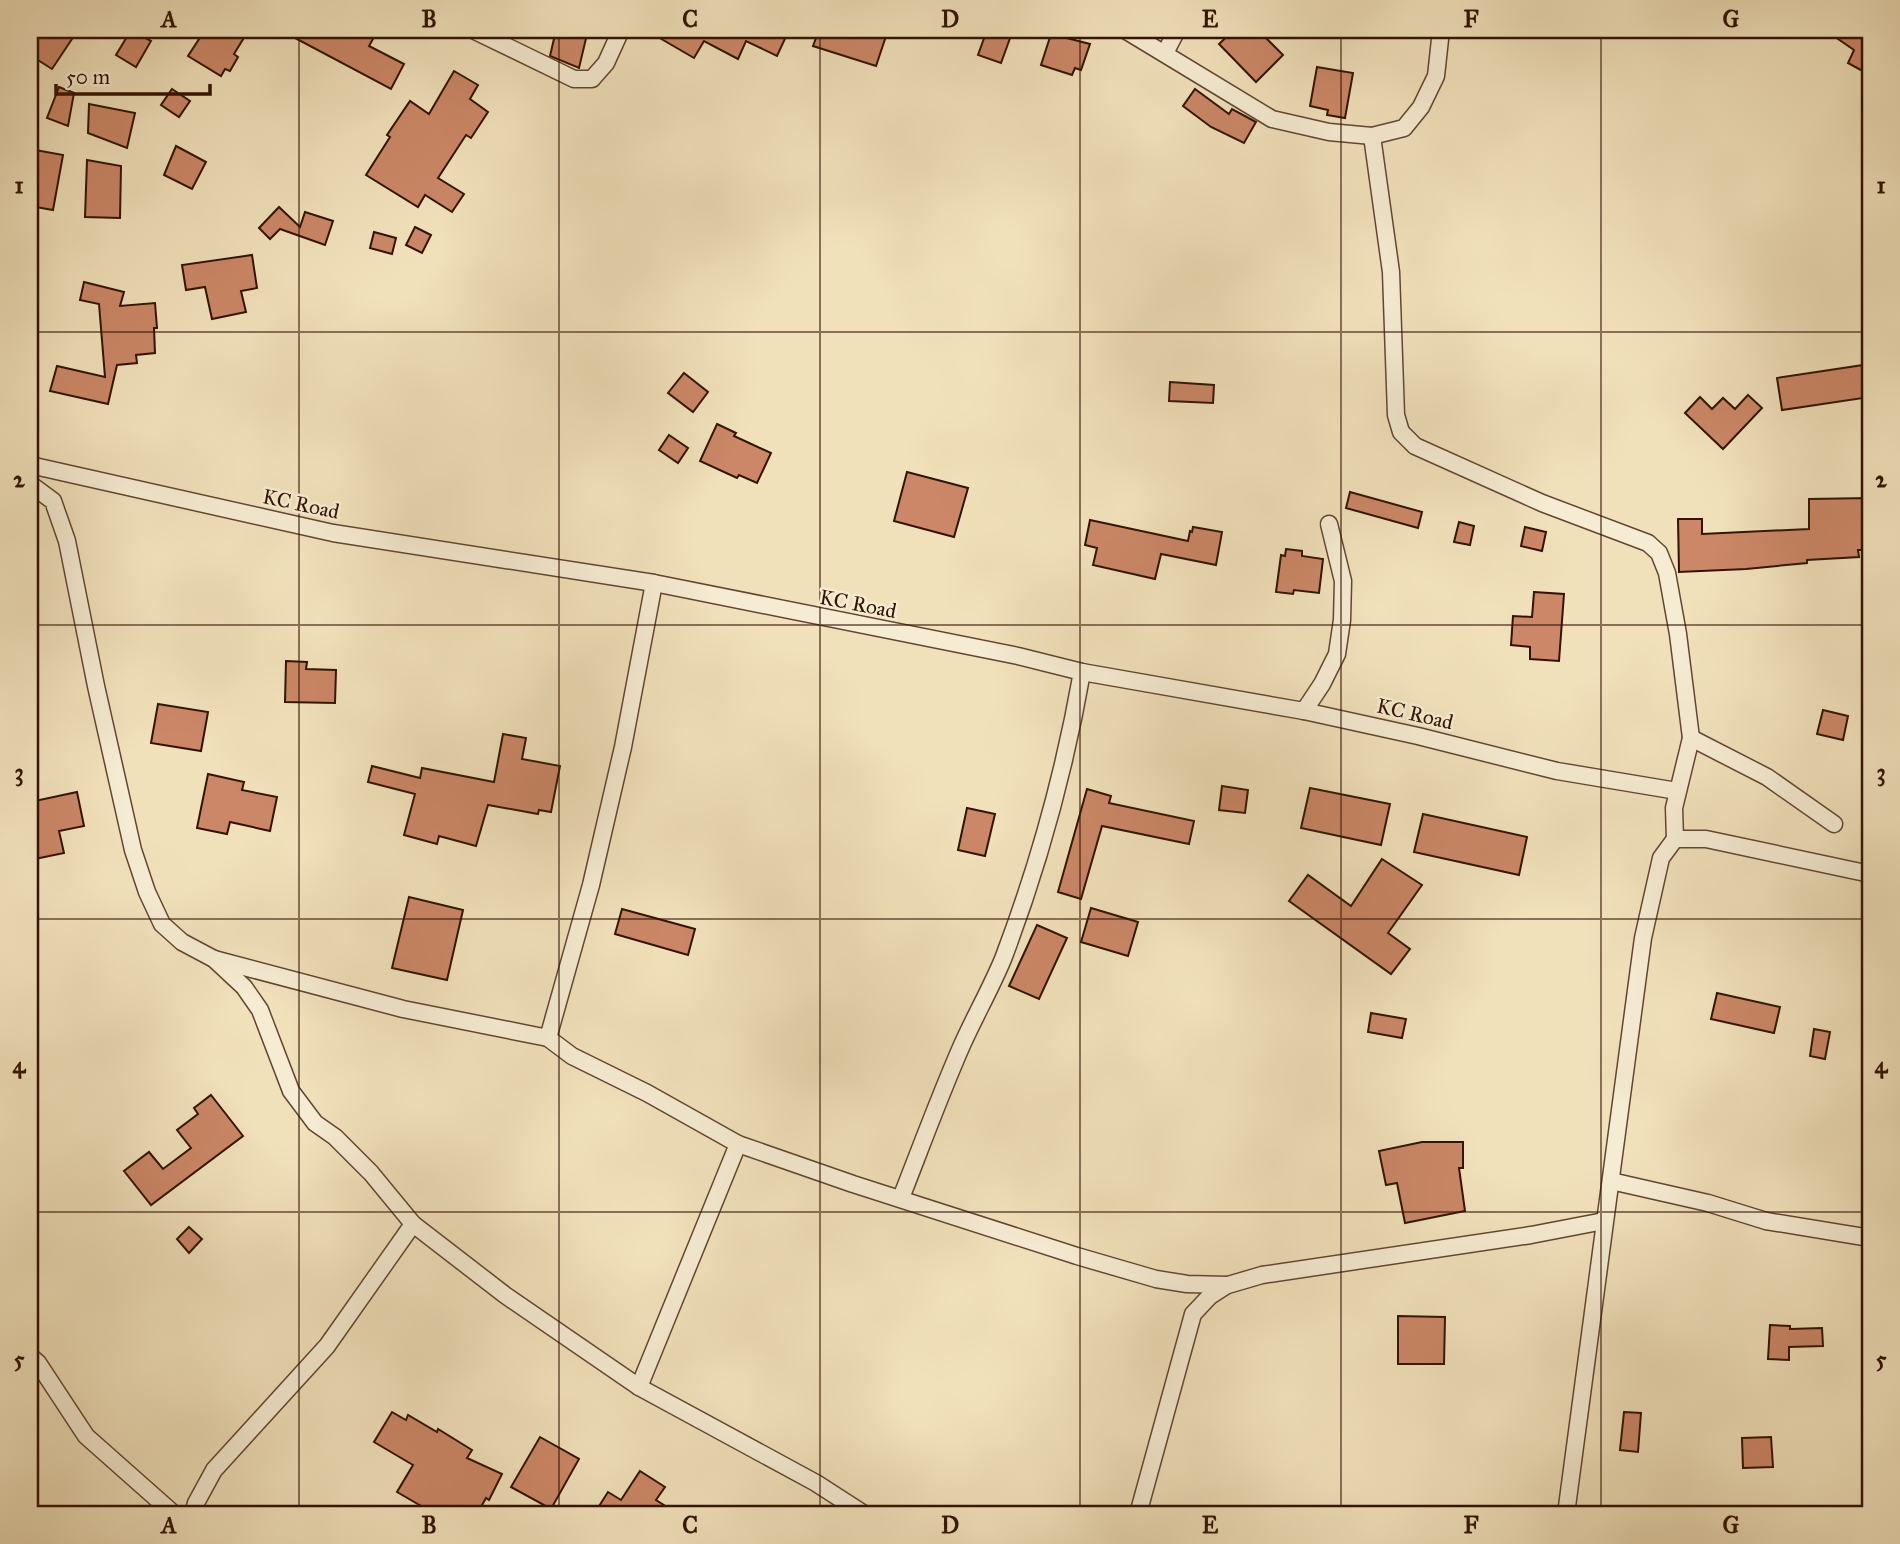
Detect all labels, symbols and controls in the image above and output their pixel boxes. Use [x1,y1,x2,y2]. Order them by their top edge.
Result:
text: A [159,5,177,33]
text: B [421,5,437,33]
text: C [682,5,698,33]
text: D [941,5,959,33]
text: E [1202,5,1219,33]
text: F [1463,5,1479,33]
text: G [1723,5,1740,33]
scale bar [56,52,210,96]
text: 50 m [66,64,111,90]
text: 1 [14,171,24,199]
text: 1 [1876,171,1886,199]
text: 2 [13,465,25,493]
text: 2 [1875,465,1887,493]
street label: KC Road [260,483,342,525]
street label: KC Road [817,584,899,624]
street label: KC Road [1374,693,1456,736]
text: 3 [14,758,24,787]
text: 3 [1876,758,1886,787]
text: 4 [13,1051,27,1079]
text: 4 [1875,1051,1889,1079]
text: 5 [14,1345,25,1373]
text: 5 [1876,1345,1887,1373]
text: A [159,1511,177,1539]
text: B [421,1511,437,1539]
text: C [682,1511,698,1539]
text: D [941,1511,959,1539]
text: E [1202,1511,1219,1539]
text: F [1463,1511,1479,1539]
text: G [1723,1511,1740,1539]

